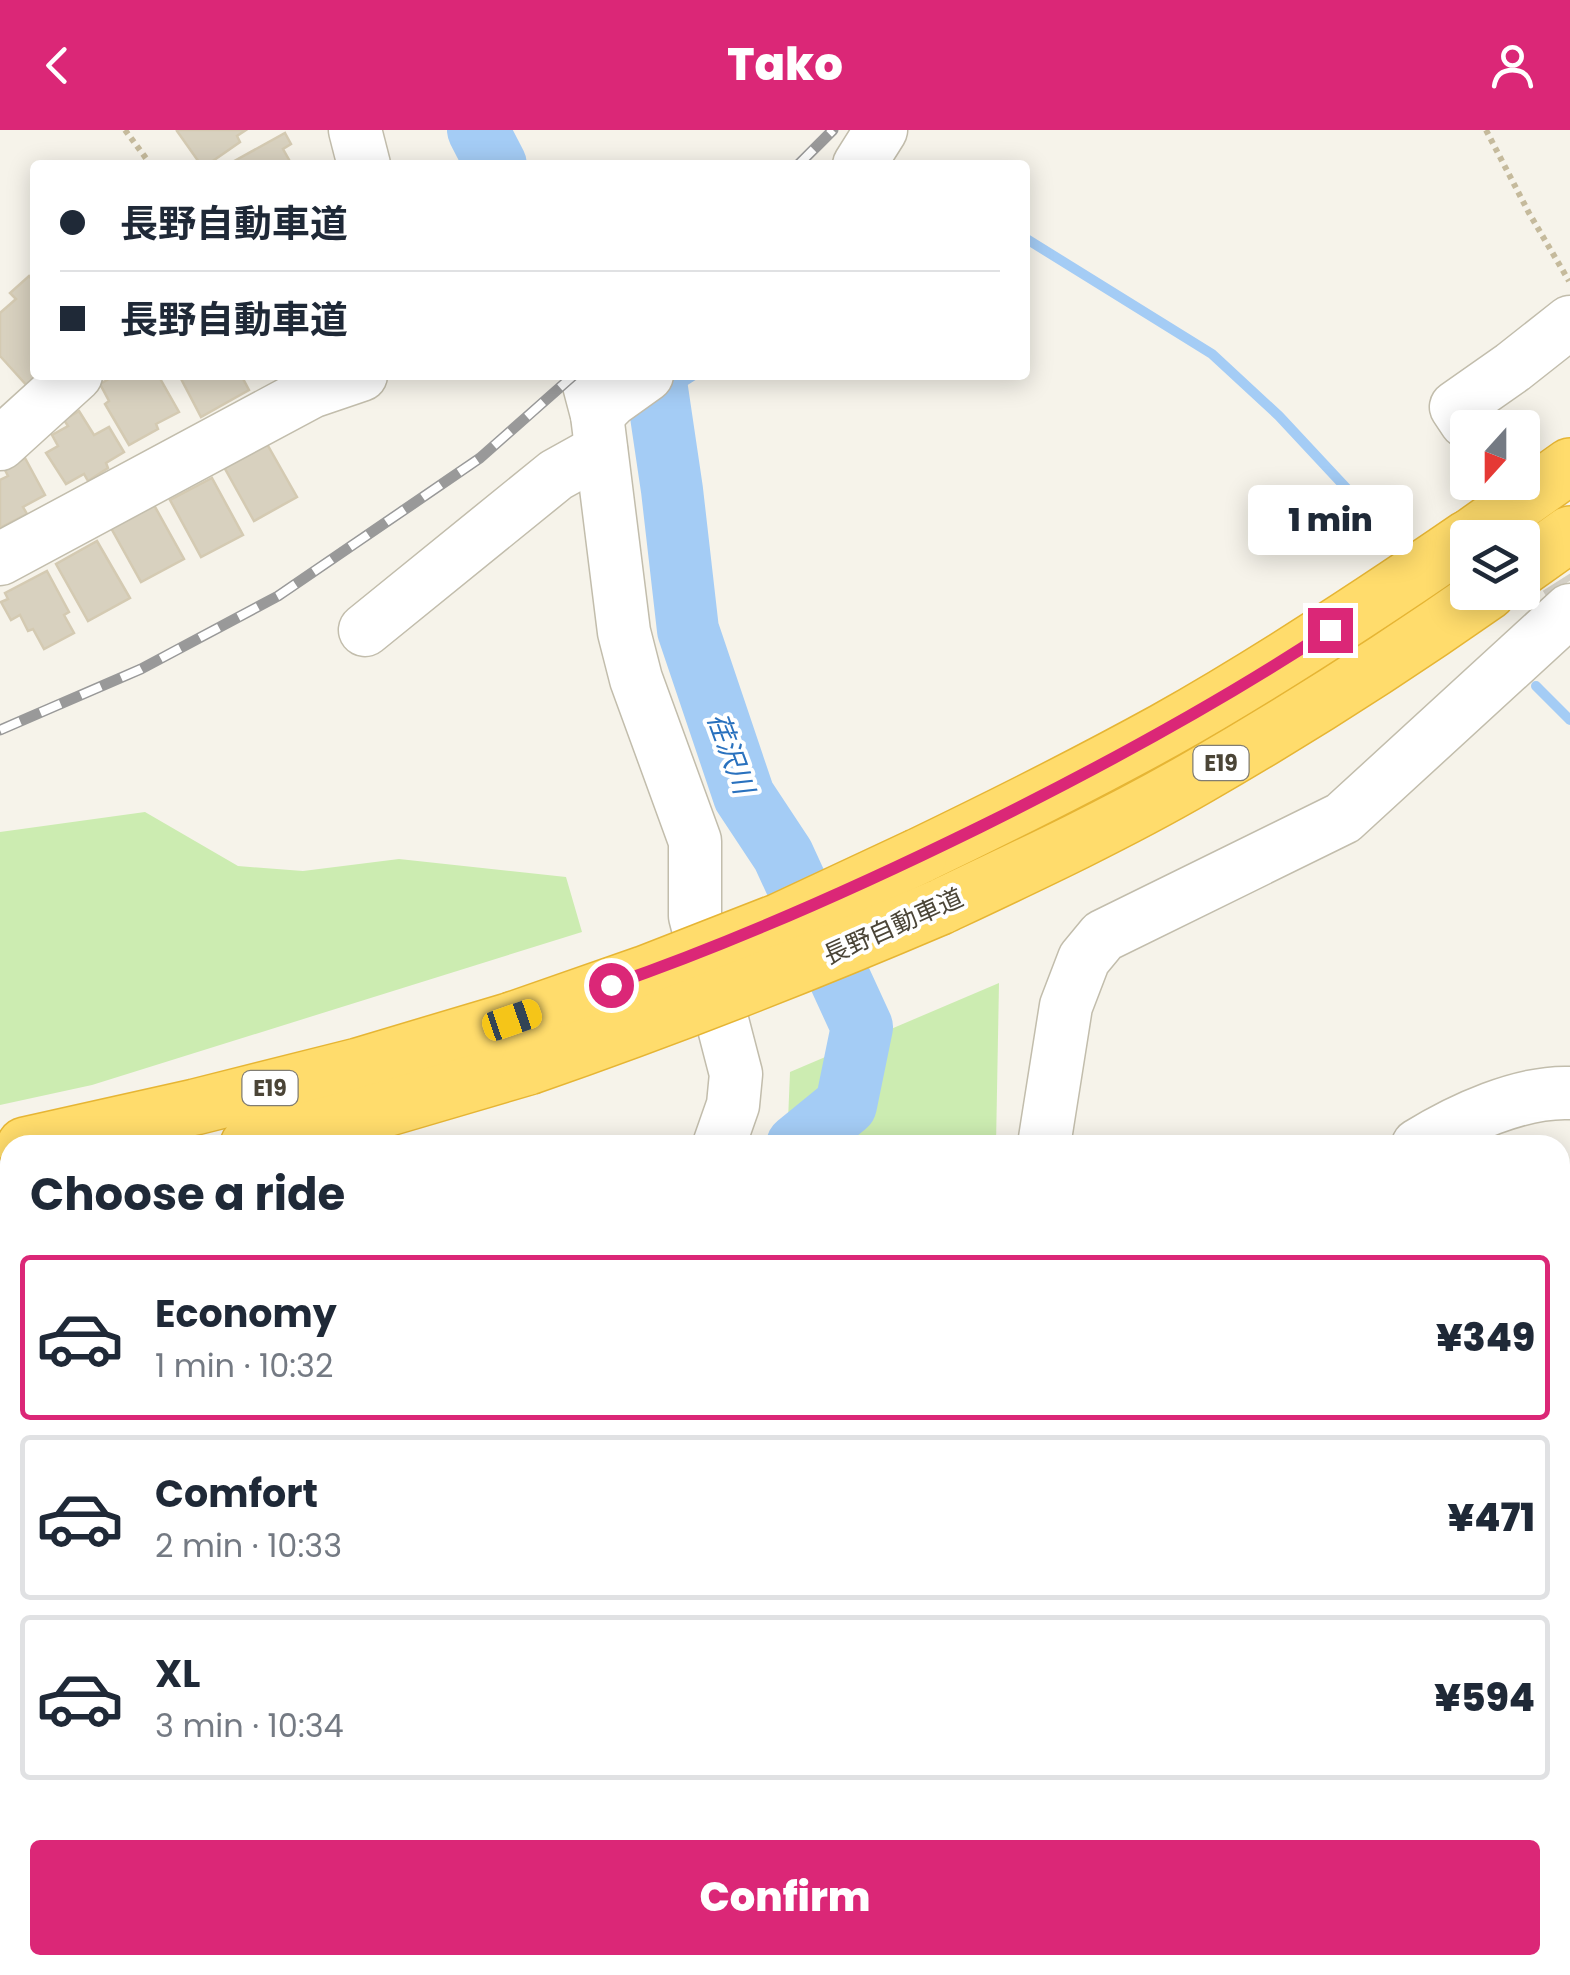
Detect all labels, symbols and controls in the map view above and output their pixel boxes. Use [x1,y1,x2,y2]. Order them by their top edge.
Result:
text: Tako [727,33,843,96]
icon: back [30,38,85,93]
icon: person [1485,38,1540,93]
text: 長野自動車道 [120,197,348,250]
text: 長野自動車道 [120,293,348,346]
north arrow [1450,410,1540,500]
map controls [1450,410,1540,610]
callout: 1 min [1248,485,1412,555]
text: 1 min [1288,497,1373,542]
button: layers [1450,520,1540,610]
route end [1308,608,1353,653]
water label: 荏沢川 [698,707,764,802]
road number: E19 [1194,746,1248,780]
street label: 長野自動車道 [818,880,969,973]
route start [589,963,634,1008]
car [479,996,545,1044]
road number: E19 [242,1071,298,1105]
text: Choose a ride [30,1163,345,1226]
text: Economy [155,1287,337,1340]
icon: car [35,1293,125,1383]
text: ¥349 [1436,1311,1535,1364]
text: 1 min · 10:32 [155,1343,333,1388]
text: Comfort [155,1467,318,1520]
icon: car [35,1473,125,1563]
text: ¥471 [1448,1491,1535,1544]
text: 2 min · 10:33 [155,1523,342,1568]
text: XL [155,1647,200,1700]
icon: car [35,1653,125,1743]
text: ¥594 [1434,1671,1535,1724]
text: 3 min · 10:34 [155,1703,344,1748]
button: Confirm [30,1840,1540,1955]

